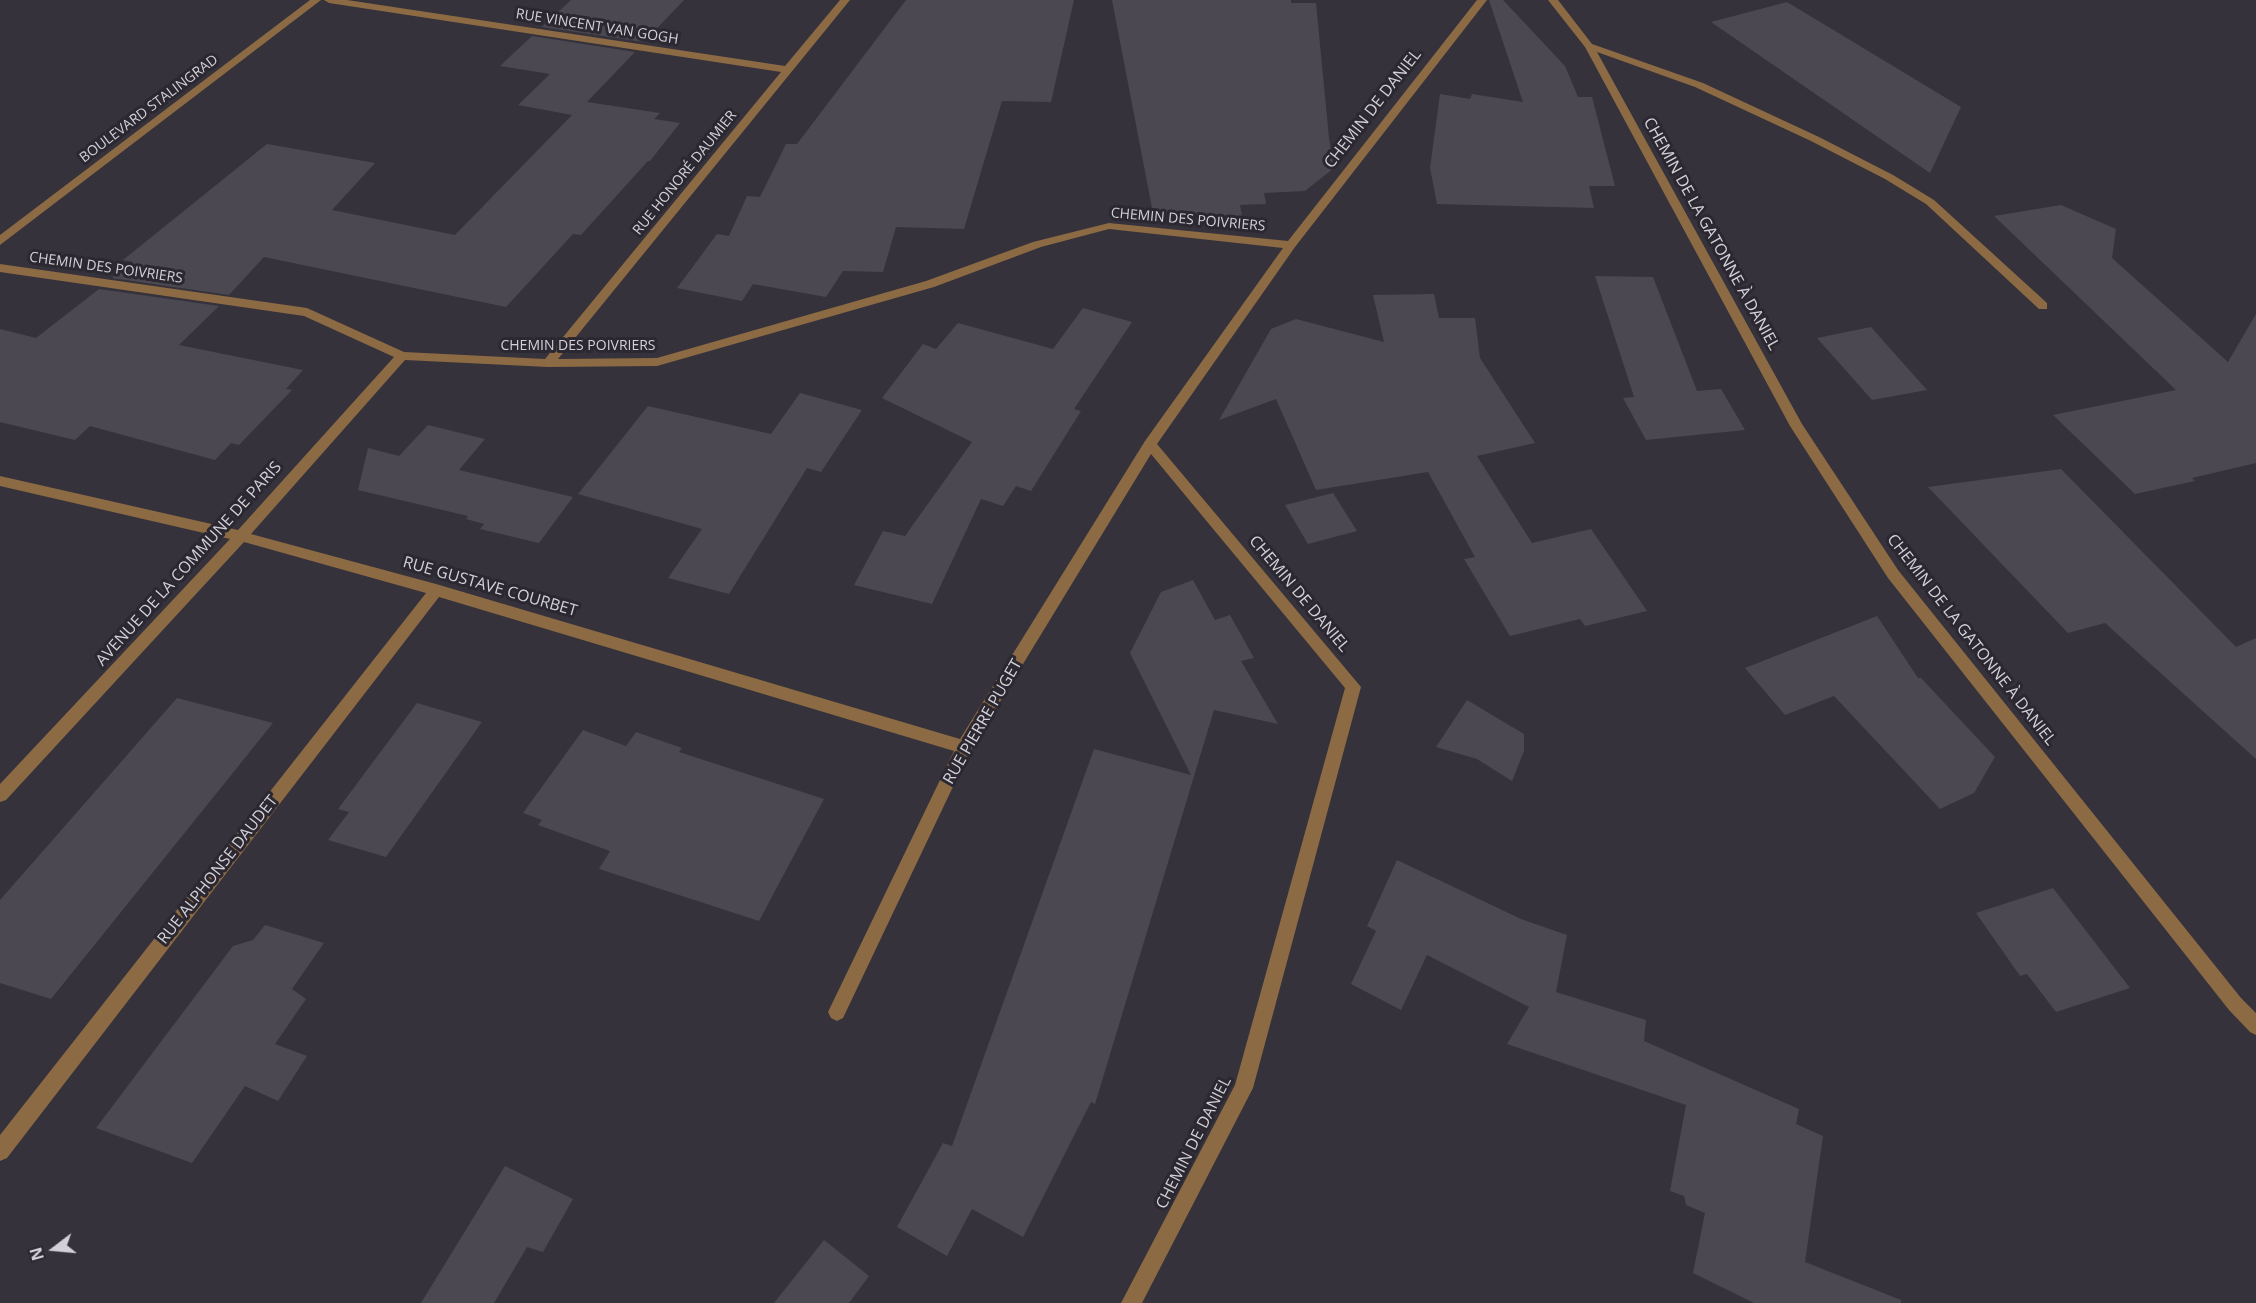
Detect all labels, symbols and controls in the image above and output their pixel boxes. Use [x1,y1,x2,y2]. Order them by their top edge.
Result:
street label: RUE VINCENT VAN GOGH [514,6,680,48]
street label: CHEMIN DE DANIEL [1321,46,1425,172]
street label: BOULEVARD STALINGRAD [77,52,221,166]
street label: RUE HONORÉ DAUMIER [630,107,740,239]
street label: CHEMIN DE LA GATONNE À DANIEL [1639,114,1783,354]
street label: CHEMIN DES POIVRIERS [1110,205,1266,235]
street label: CHEMIN DES POIVRIERS [28,249,184,287]
street label: CHEMIN DES POIVRIERS [500,338,656,354]
street label: AVENUE DE LA COMMUNE DE PARIS [92,458,286,670]
street label: CHEMIN DE LA GATONNE À DANIEL [1882,530,2060,750]
street label: CHEMIN DE DANIEL [1245,532,1353,656]
street label: RUE GUSTAVE COURBET [401,553,579,621]
street label: RUE PIERRE PUGET [939,656,1027,788]
street label: RUE ALPHONSE DAUDET [154,792,282,948]
street label: CHEMIN DE DANIEL [1152,1074,1236,1212]
north arrow [24,1219,84,1279]
text: N [24,1245,49,1263]

